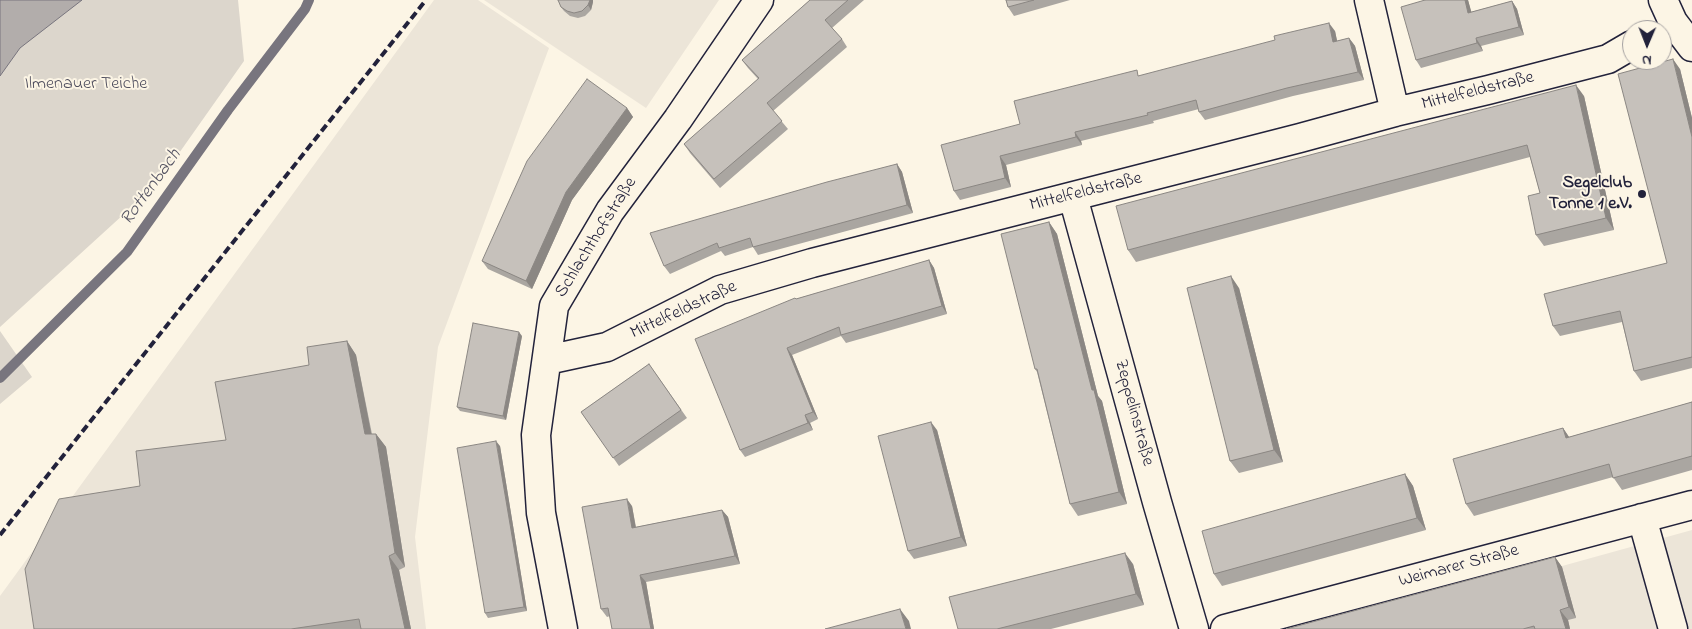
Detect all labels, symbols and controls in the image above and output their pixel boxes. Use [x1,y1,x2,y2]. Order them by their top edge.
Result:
north arrow [1622,20,1672,70]
text: N [1642,49,1652,70]
street label: Mittelfeldstraße [1420,68,1536,116]
park label: Ilmenauer Teiche [25,74,147,96]
water label: Rottenbach [117,145,187,231]
street label: Mittelfeldstraße [1028,169,1144,217]
place label: Segelclub Tonne 1 e.V. [1549,173,1632,215]
street label: Schlachthofstraße [551,174,643,302]
marker: Segelclub Tonne 1 e.V. [1636,188,1648,200]
street label: Mittelfeldstraße [627,277,741,345]
street label: Zeppelinstraße [1108,358,1158,468]
street label: Weimarer Straße [1397,541,1521,593]

